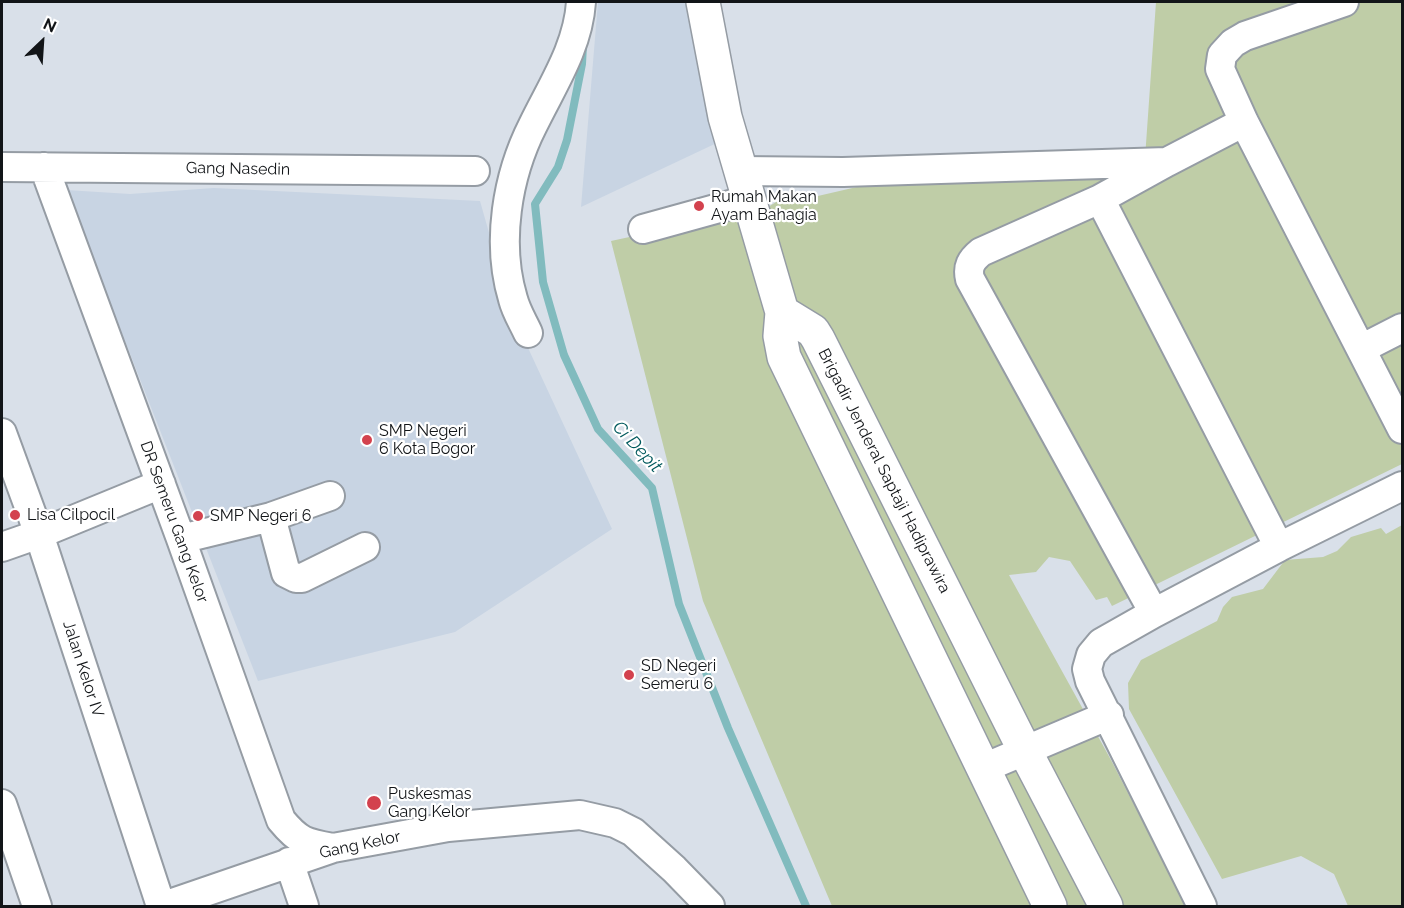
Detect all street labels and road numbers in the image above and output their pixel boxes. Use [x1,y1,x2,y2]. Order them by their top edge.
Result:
street label: Gang Nasedin [186,158,290,180]
street label: Brigadir Jenderal Saptaji Hadiprawira [814,346,954,596]
street label: DR Semeru Gang Kelor [136,439,212,605]
street label: Jalan Kelor IV [58,618,108,720]
street label: Gang Kelor [318,827,402,863]

